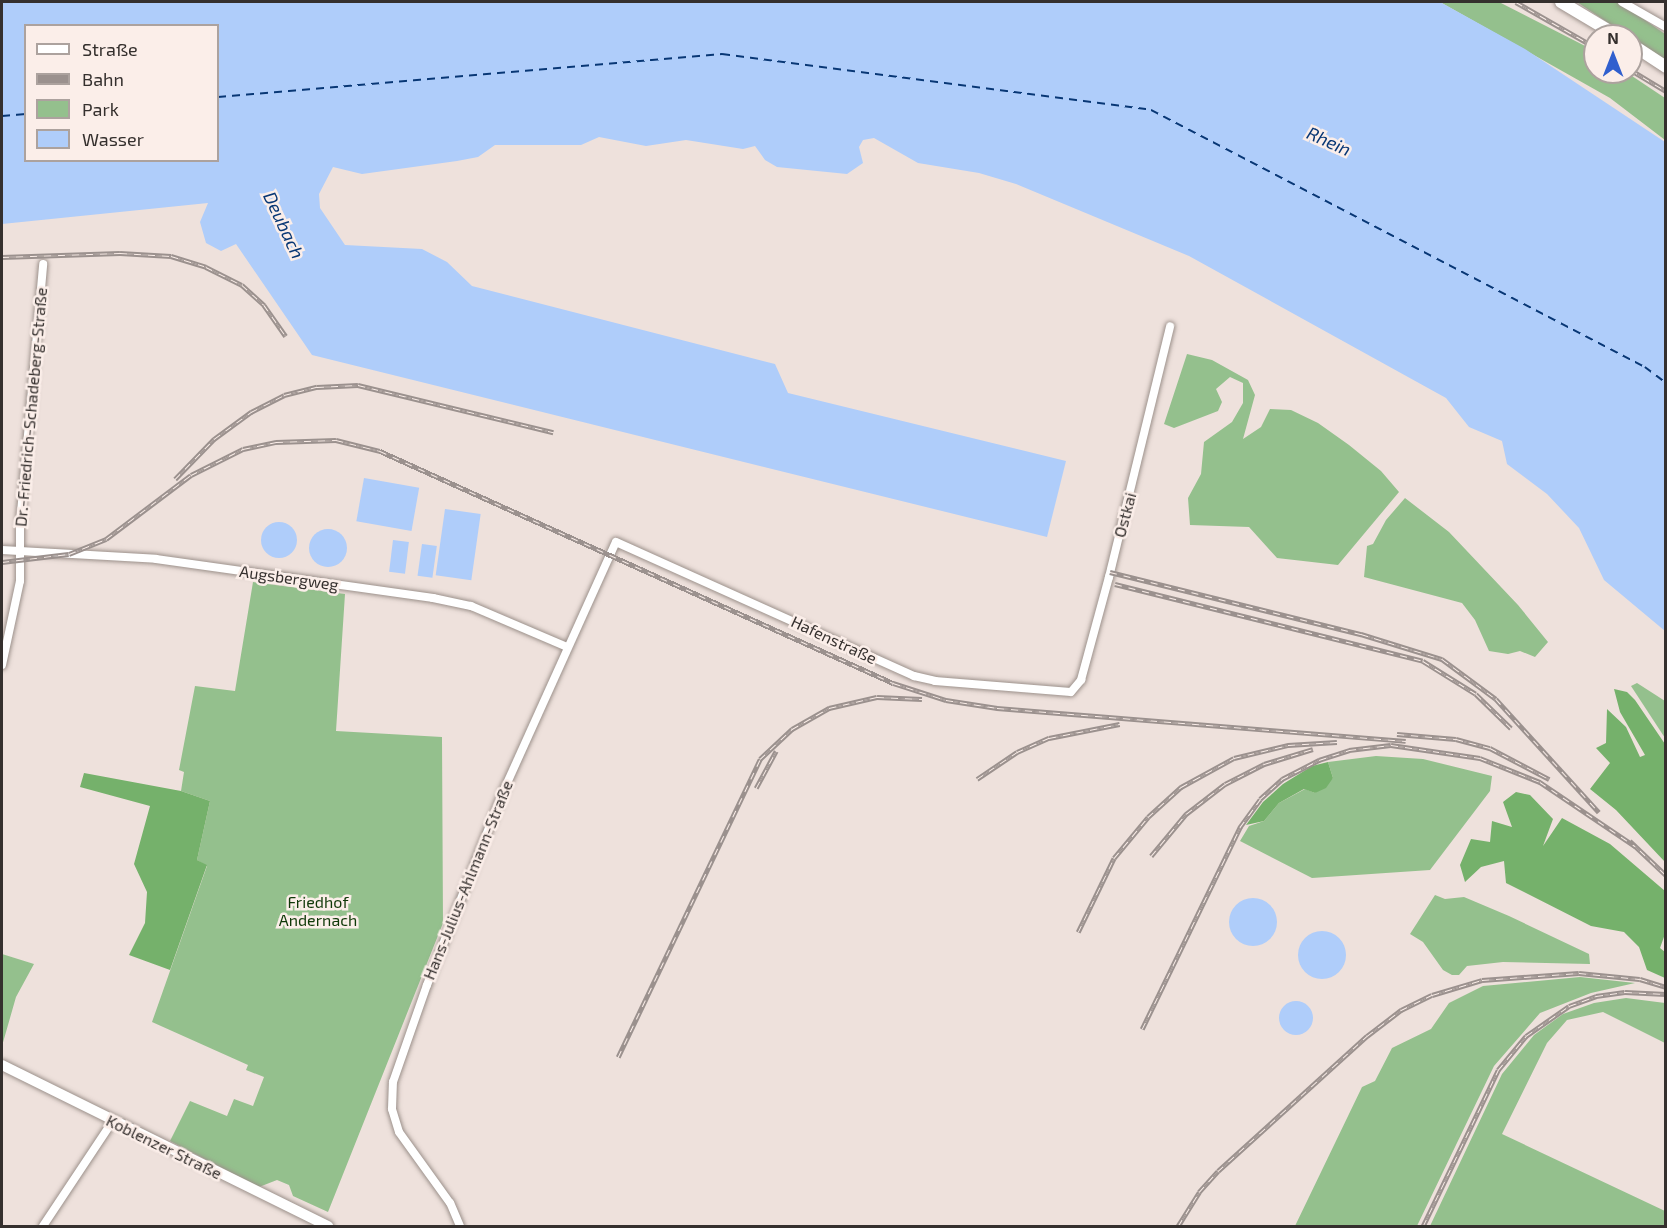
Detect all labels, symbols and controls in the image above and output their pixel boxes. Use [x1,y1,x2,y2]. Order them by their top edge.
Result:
legend [24,24,219,162]
north arrow [1583,24,1643,84]
text: N [1607,28,1619,47]
text: Straße [82,38,138,60]
text: Bahn [82,68,124,90]
text: Park [82,98,119,120]
water label: Rhein [1304,122,1354,160]
text: Wasser [82,128,144,150]
water label: Deubach [259,188,309,262]
street label: Dr.-Friedrich-Schadeberg-Straße [11,287,51,527]
street label: Ostkai [1110,490,1140,540]
street label: Augsbergweg [238,562,340,594]
street label: Hafenstraße [788,612,880,668]
street label: Hans-Julius-Ahlmann-Straße [419,778,517,982]
park label: Friedhof Andernach [279,892,357,930]
street label: Koblenzer Straße [103,1111,225,1183]

